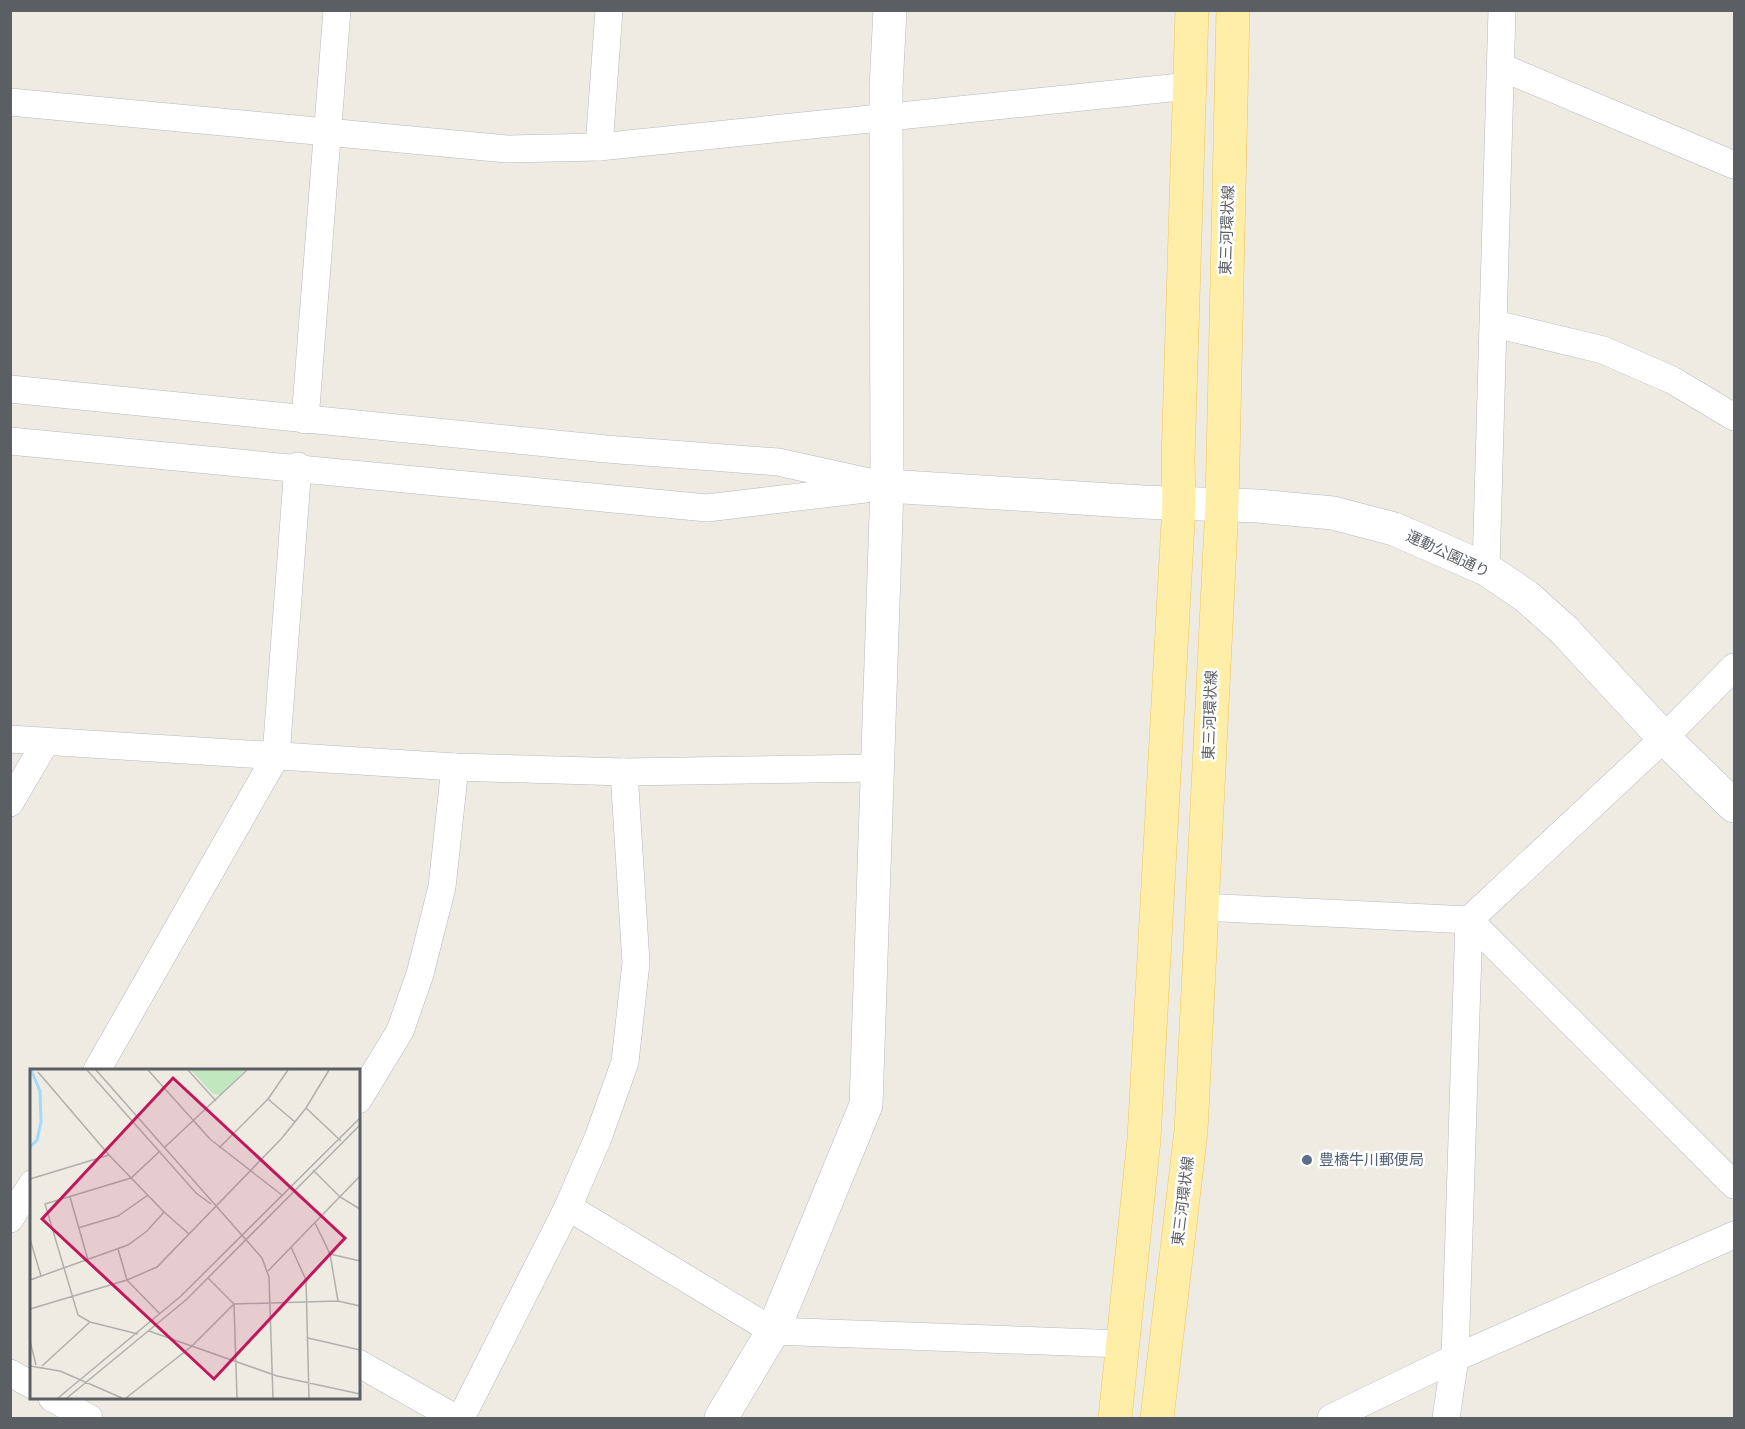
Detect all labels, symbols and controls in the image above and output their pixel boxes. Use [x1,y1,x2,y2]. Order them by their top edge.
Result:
street label: 東三河環状線 [1216,185,1238,275]
street label: 運動公園通り [1403,527,1493,581]
street label: 東三河環状線 [1199,670,1221,760]
inset map [30,1069,360,1399]
place label: 豊橋牛川郵便局 [1319,1151,1424,1169]
marker: 豊橋牛川郵便局 [1300,1153,1314,1167]
street label: 東三河環状線 [1169,1155,1197,1247]

